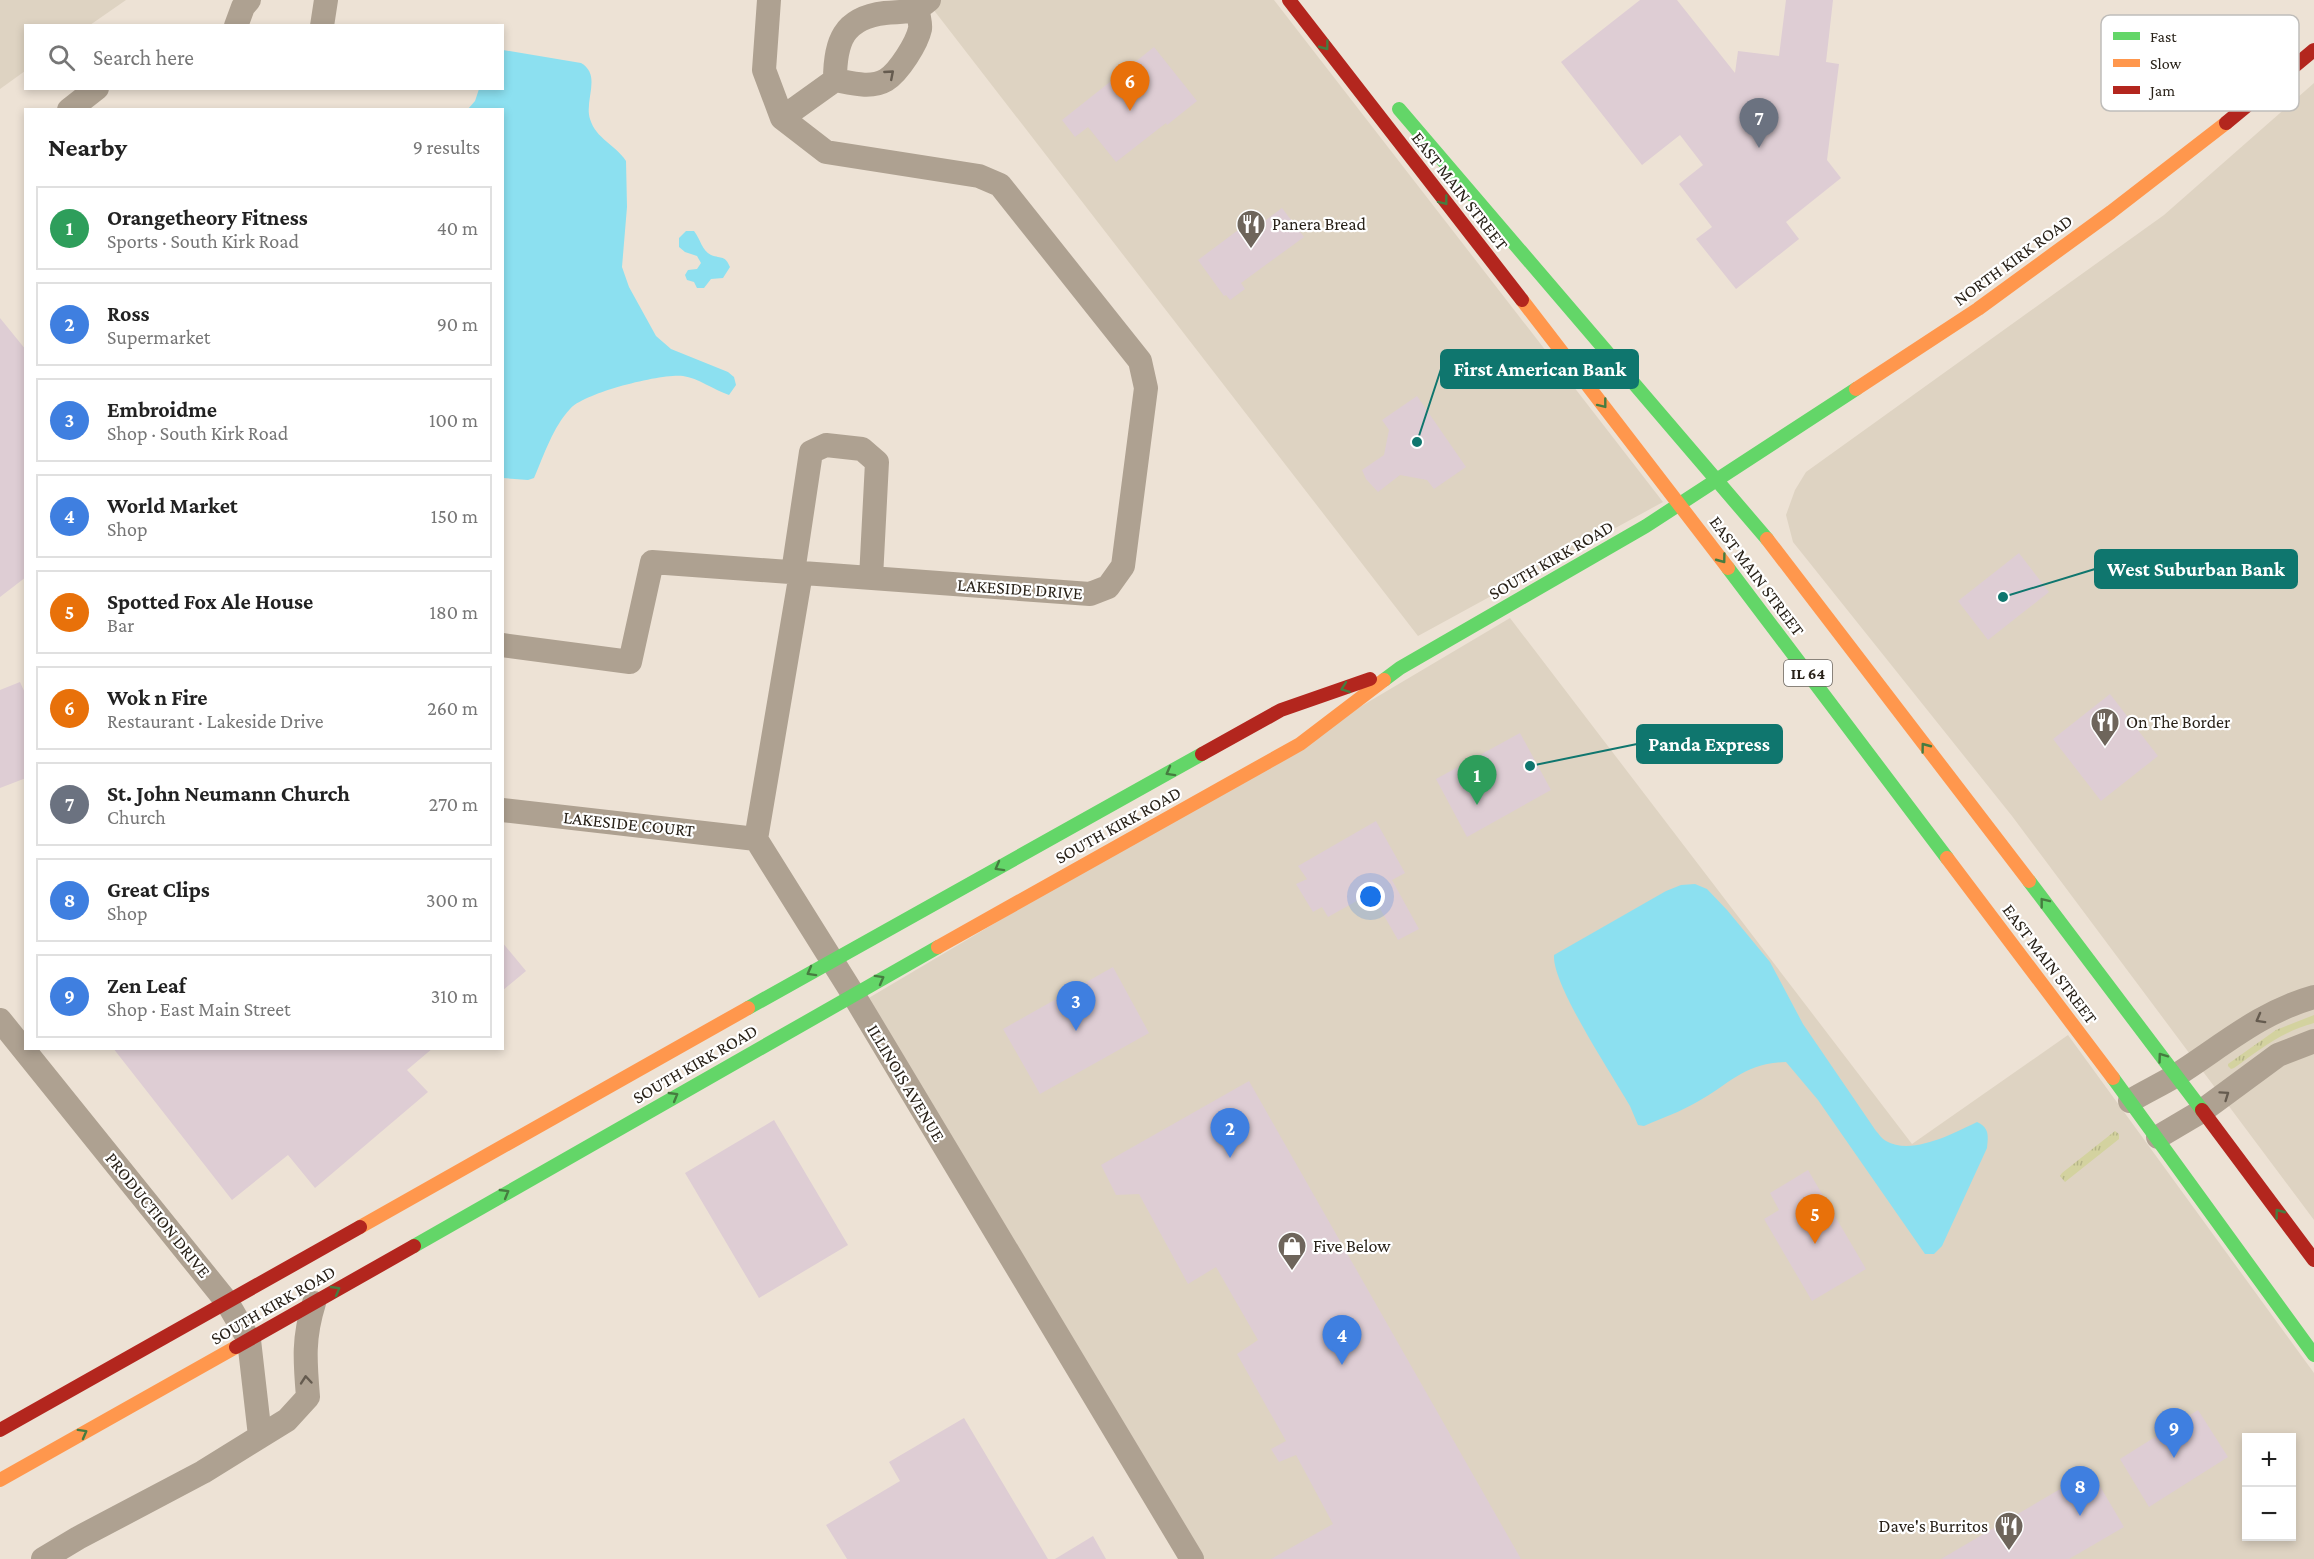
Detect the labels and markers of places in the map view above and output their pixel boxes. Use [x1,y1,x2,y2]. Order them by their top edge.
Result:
pin: 6 [1110,62,1150,111]
pin: 7 [1740,98,1778,148]
restaurant icon: Panera Bread [1235,208,1267,250]
place label: Panera Bread [1272,214,1367,234]
callout: First American Bank [1441,350,1638,388]
callout: West Suburban Bank [2095,550,2297,588]
restaurant icon: On The Border [2089,706,2121,748]
place label: On The Border [2126,712,2231,732]
callout: Panda Express [1637,725,1782,763]
pin: 1 [1458,756,1496,805]
pin: 3 [1056,982,1096,1031]
pin: 2 [1210,1108,1250,1158]
pin: 5 [1796,1194,1834,1244]
shop icon: Five Below [1276,1230,1308,1272]
place label: Five Below [1313,1236,1391,1256]
pin: 4 [1322,1316,1362,1365]
pin: 9 [2154,1408,2194,1458]
pin: 8 [2060,1466,2100,1516]
restaurant icon: Dave's Burritos [1993,1510,2025,1552]
place label: Dave's Burritos [1878,1516,1988,1536]

